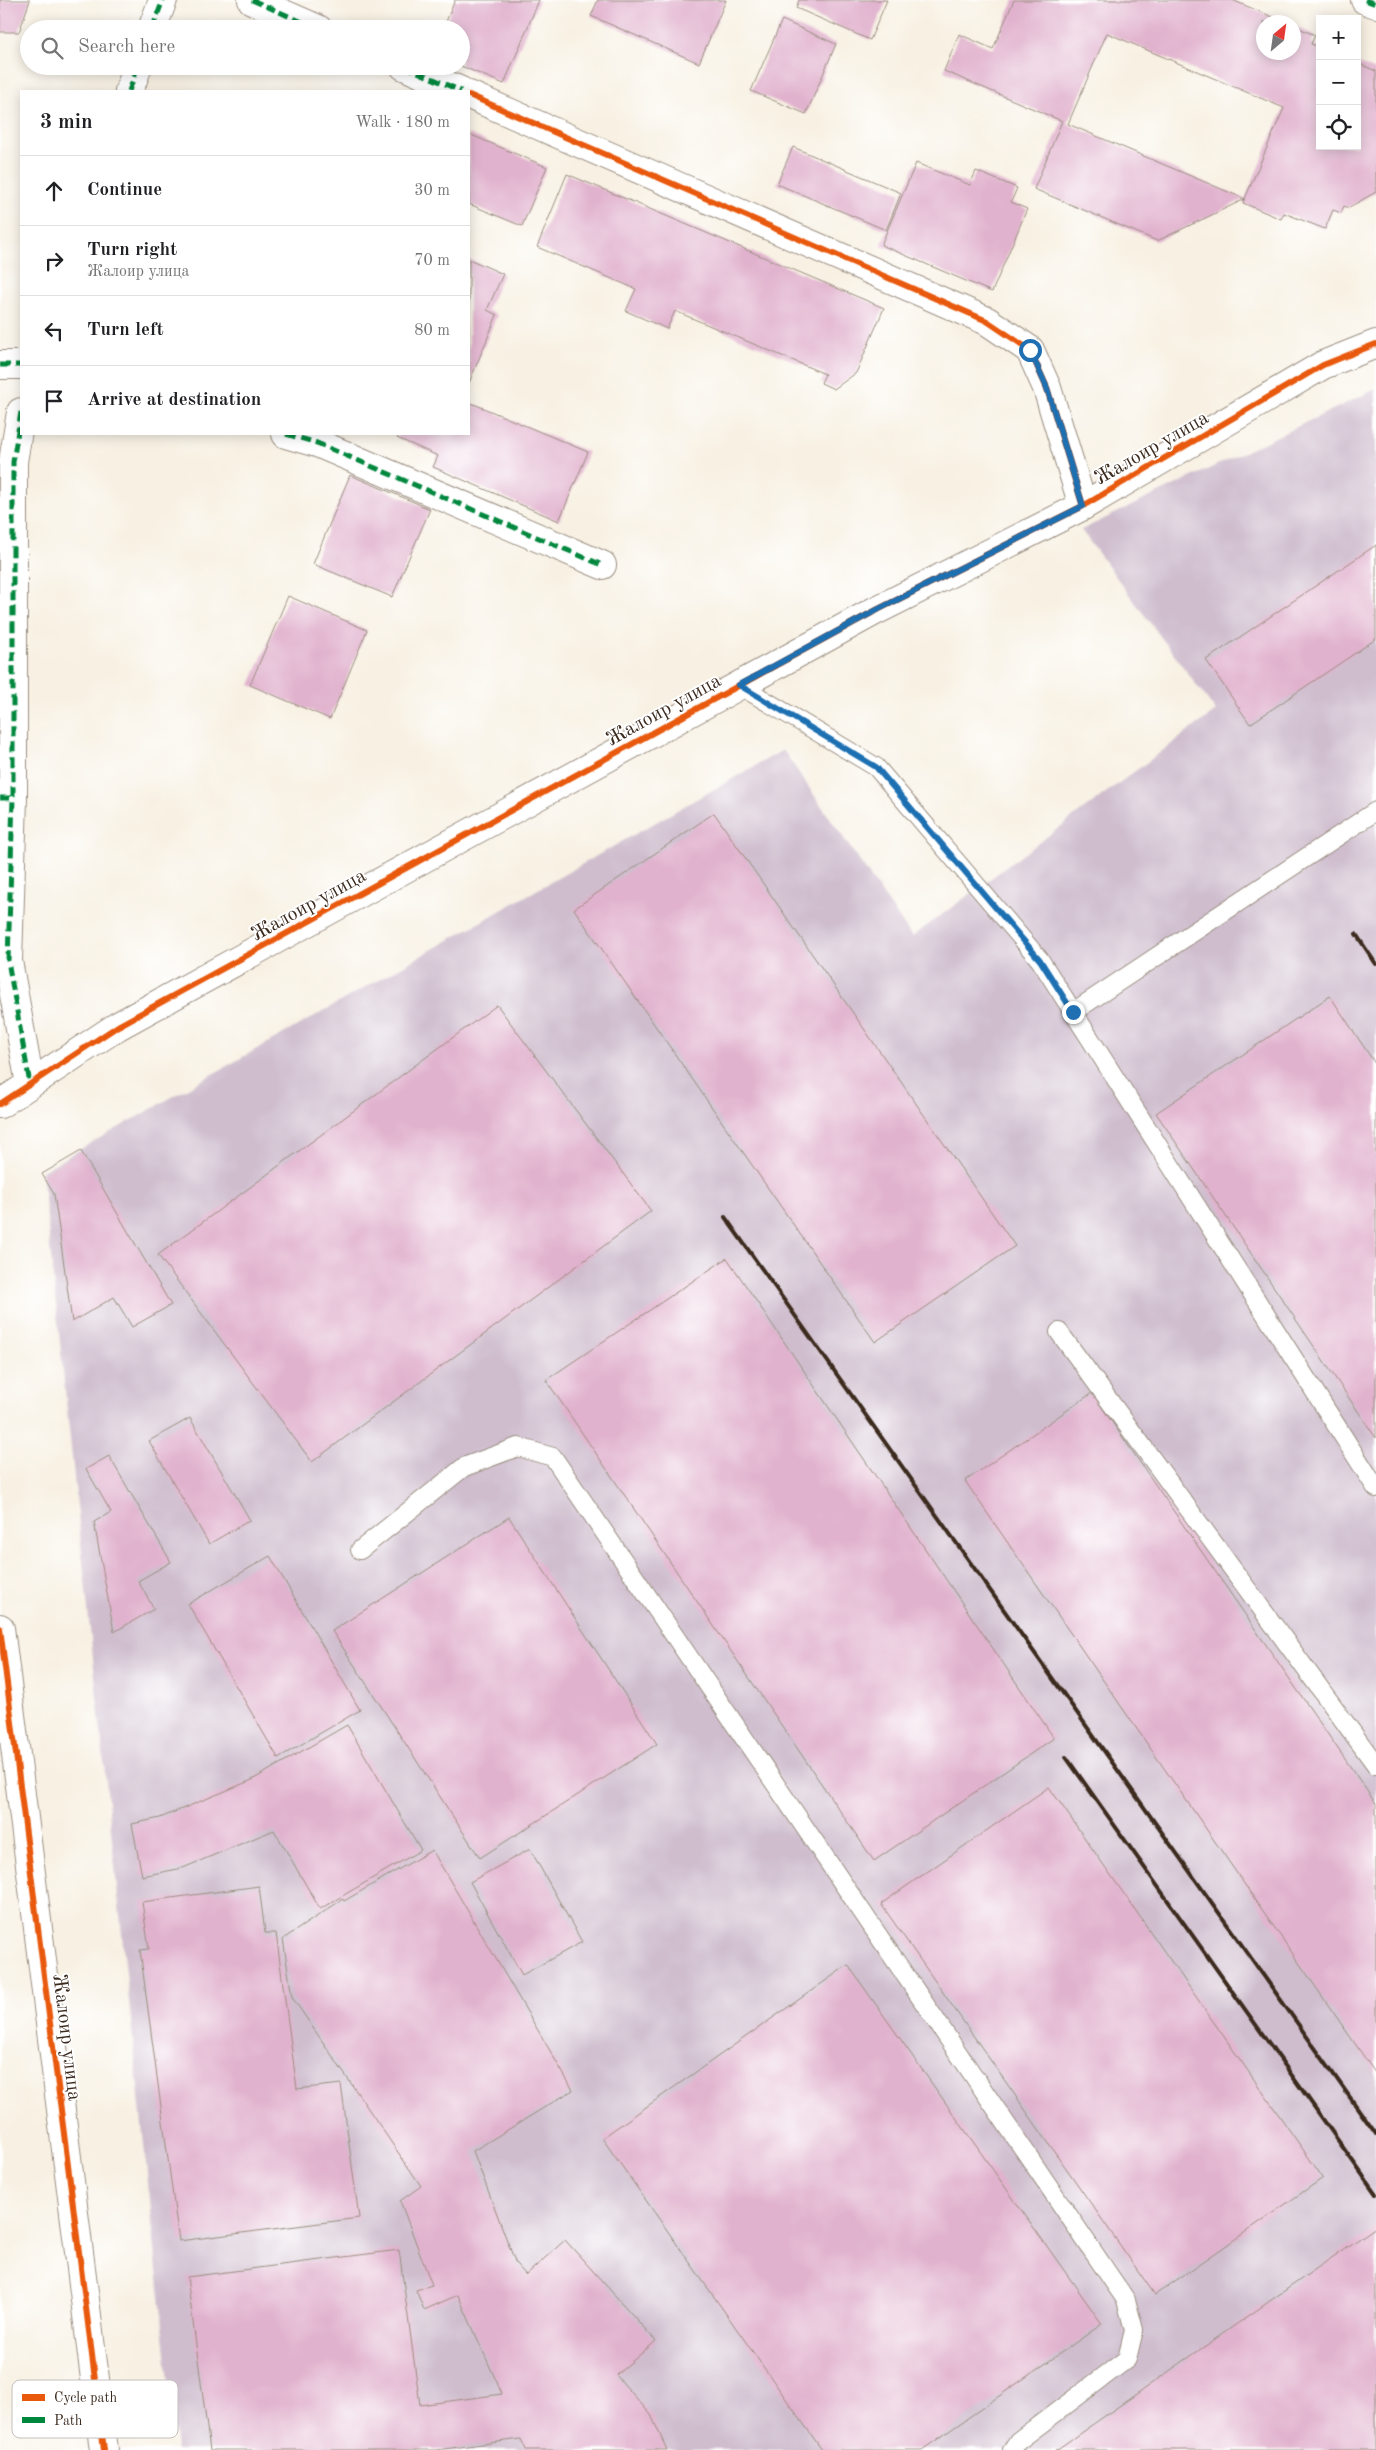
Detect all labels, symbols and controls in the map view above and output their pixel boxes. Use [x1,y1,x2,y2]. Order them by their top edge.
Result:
north arrow [1256,15,1301,60]
map controls [1316,15,1361,150]
button: + [1316,15,1361,60]
search box [20,20,470,75]
icon: search [38,34,66,62]
text: Search here [78,38,175,57]
button: − [1316,60,1361,105]
button: locate [1316,105,1361,150]
text: 3 min [40,112,93,133]
text: Walk · 180 m [355,115,450,131]
icon: ahead [40,177,68,205]
text: Continue [87,181,162,200]
text: 30 m [414,183,450,199]
text: Turn right [87,241,177,260]
icon: right [40,247,68,275]
text: 70 m [414,253,450,269]
text: Жалоир улица [87,264,189,280]
icon: left [40,317,68,345]
text: Turn left [87,321,164,340]
text: 80 m [414,323,450,339]
route start [1019,339,1042,362]
icon: arrive [40,387,68,415]
text: Arrive at destination [87,391,261,410]
street label: Жалоир улица [1092,408,1212,489]
street label: Жалоир улица [603,671,725,751]
street label: Жалоир улица [248,866,370,946]
route end [1062,1001,1085,1024]
street label: Жалоир улица [48,1973,84,2102]
legend [12,2380,178,2438]
text: Cycle path [54,2391,117,2405]
text: Path [54,2414,83,2428]

